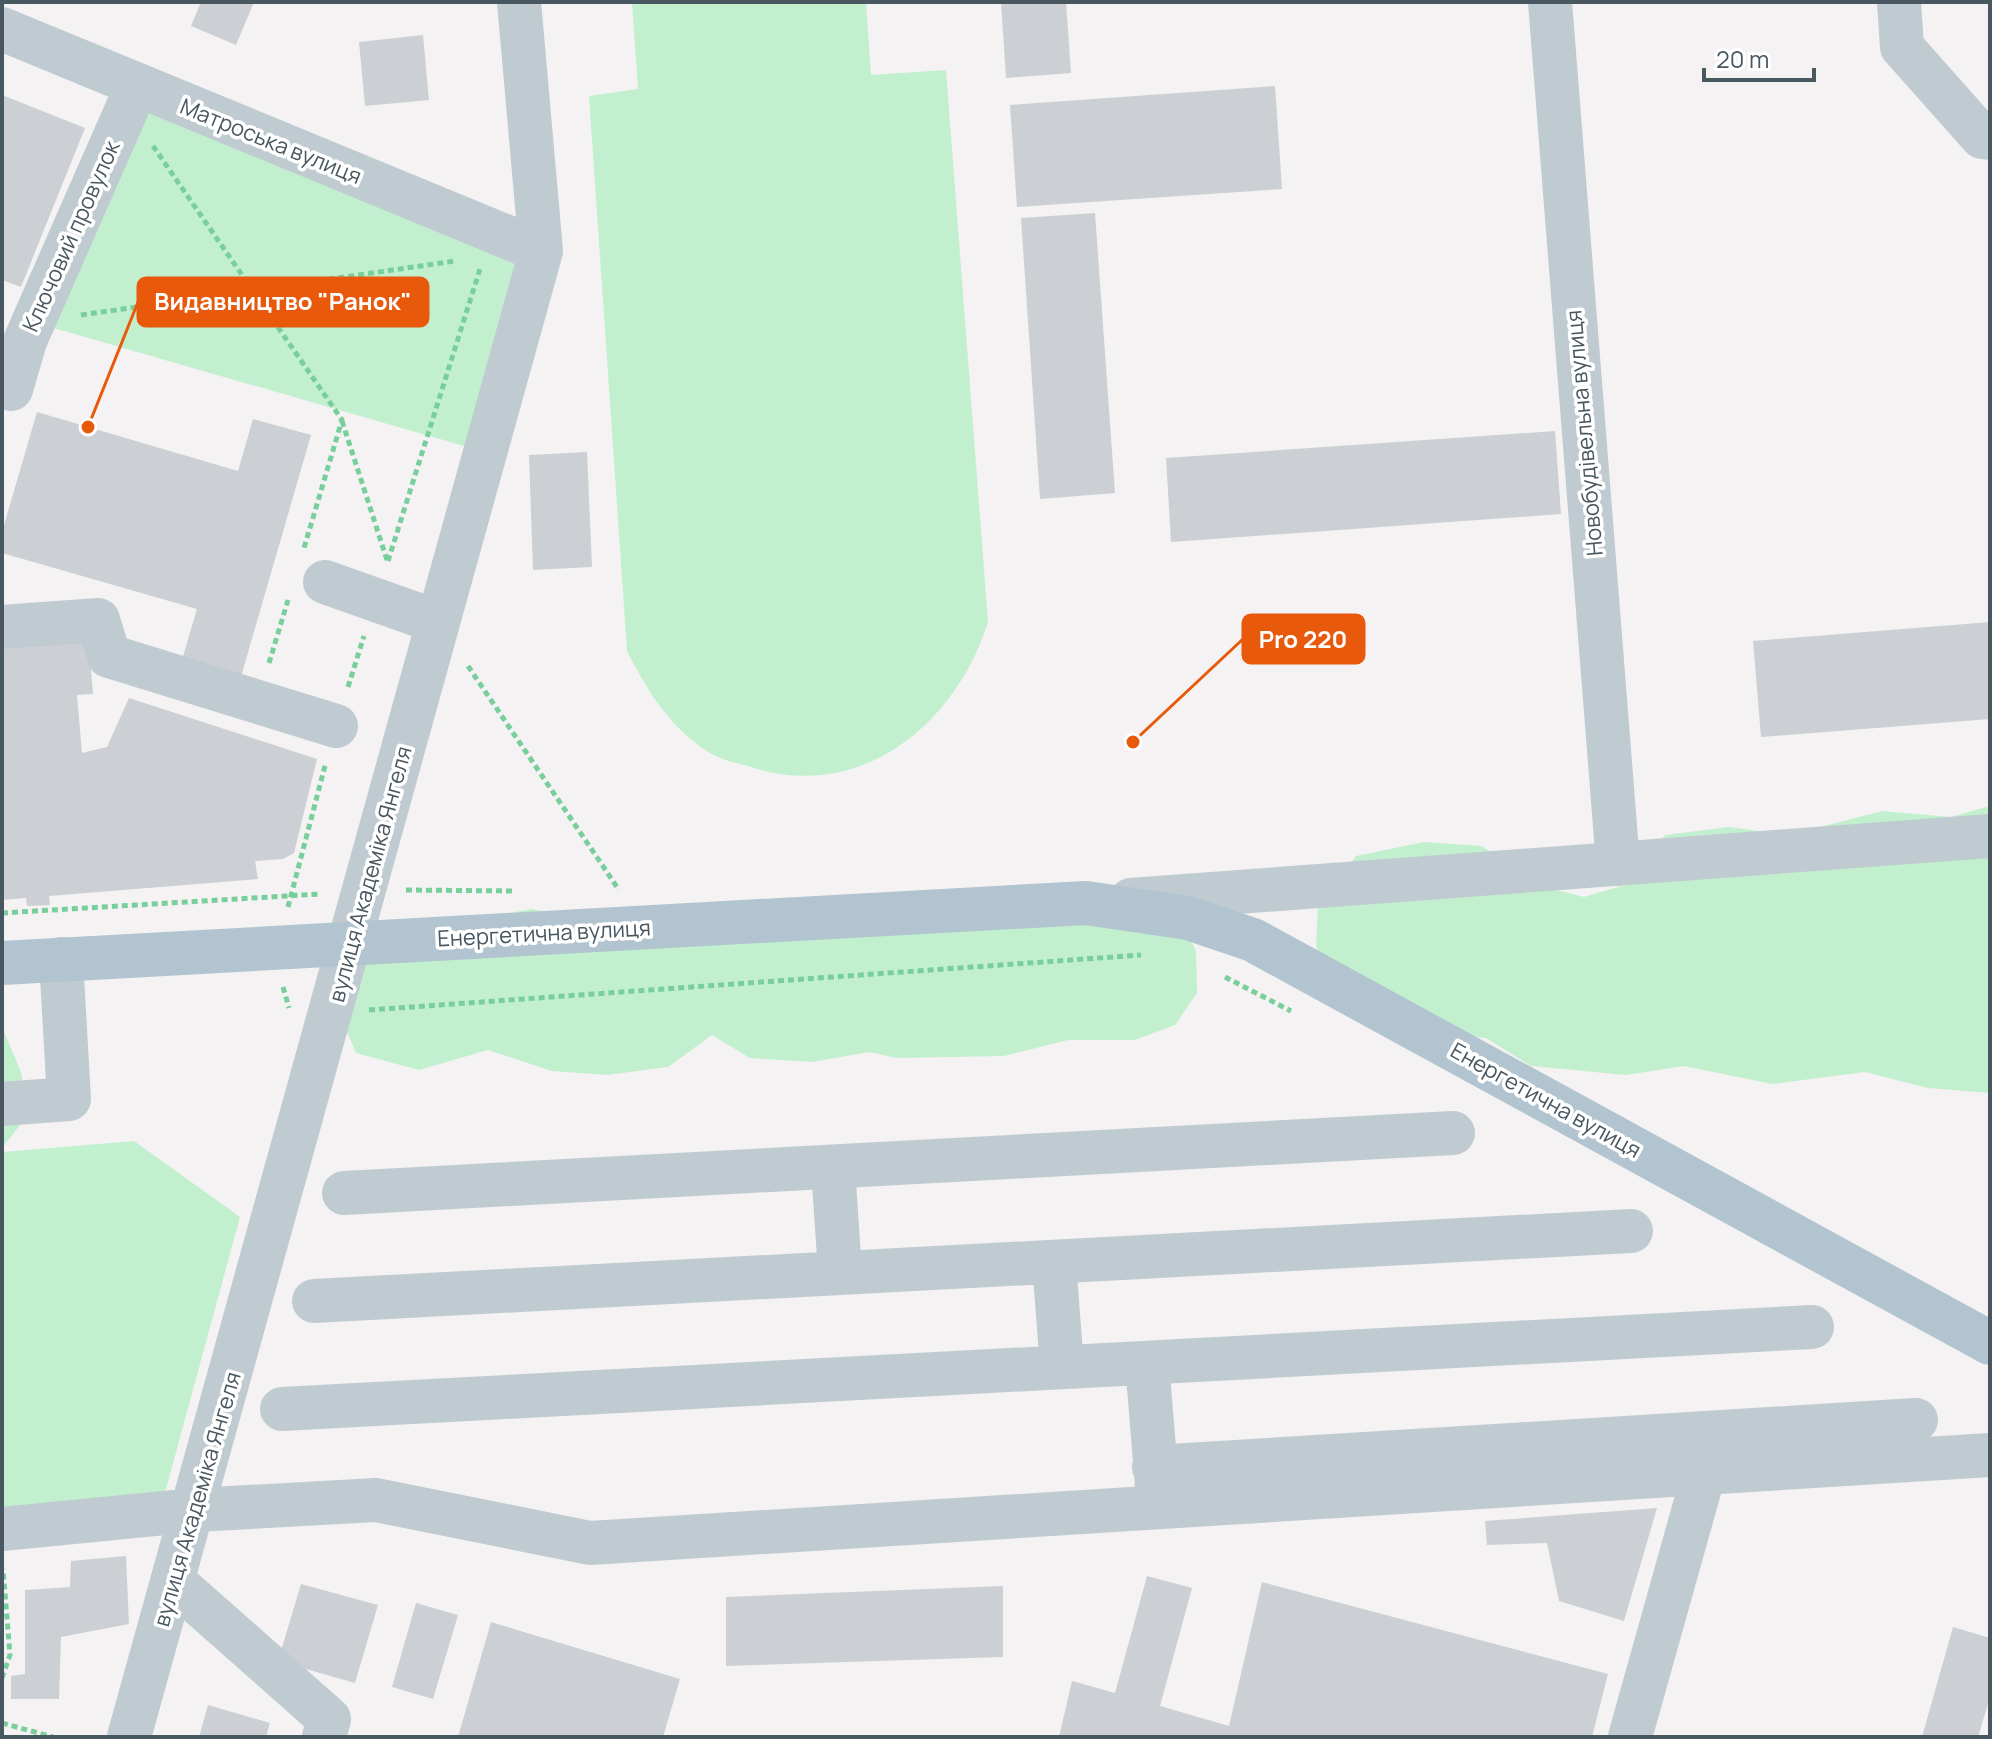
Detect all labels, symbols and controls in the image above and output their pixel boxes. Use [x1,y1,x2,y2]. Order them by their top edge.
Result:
scale bar [1704,32,1814,82]
text: 20 m [1716,42,1769,75]
street label: Матроська вулиця [176,91,366,191]
street label: Ключовий провулок [15,135,127,336]
callout: Видавництво "Ранок" [138,278,428,326]
text: Видавництво "Ранок" [154,284,412,317]
street label: Новобудівельна вулиця [1558,309,1610,557]
callout: Pro 220 [1243,615,1364,663]
text: Pro 220 [1259,622,1347,655]
street label: вулиця Академіка Янгеля [321,743,419,1005]
street label: Енергетична вулиця [437,912,651,954]
street label: Енергетична вулиця [1445,1035,1647,1165]
street label: вулиця Академіка Янгеля [146,1368,248,1630]

